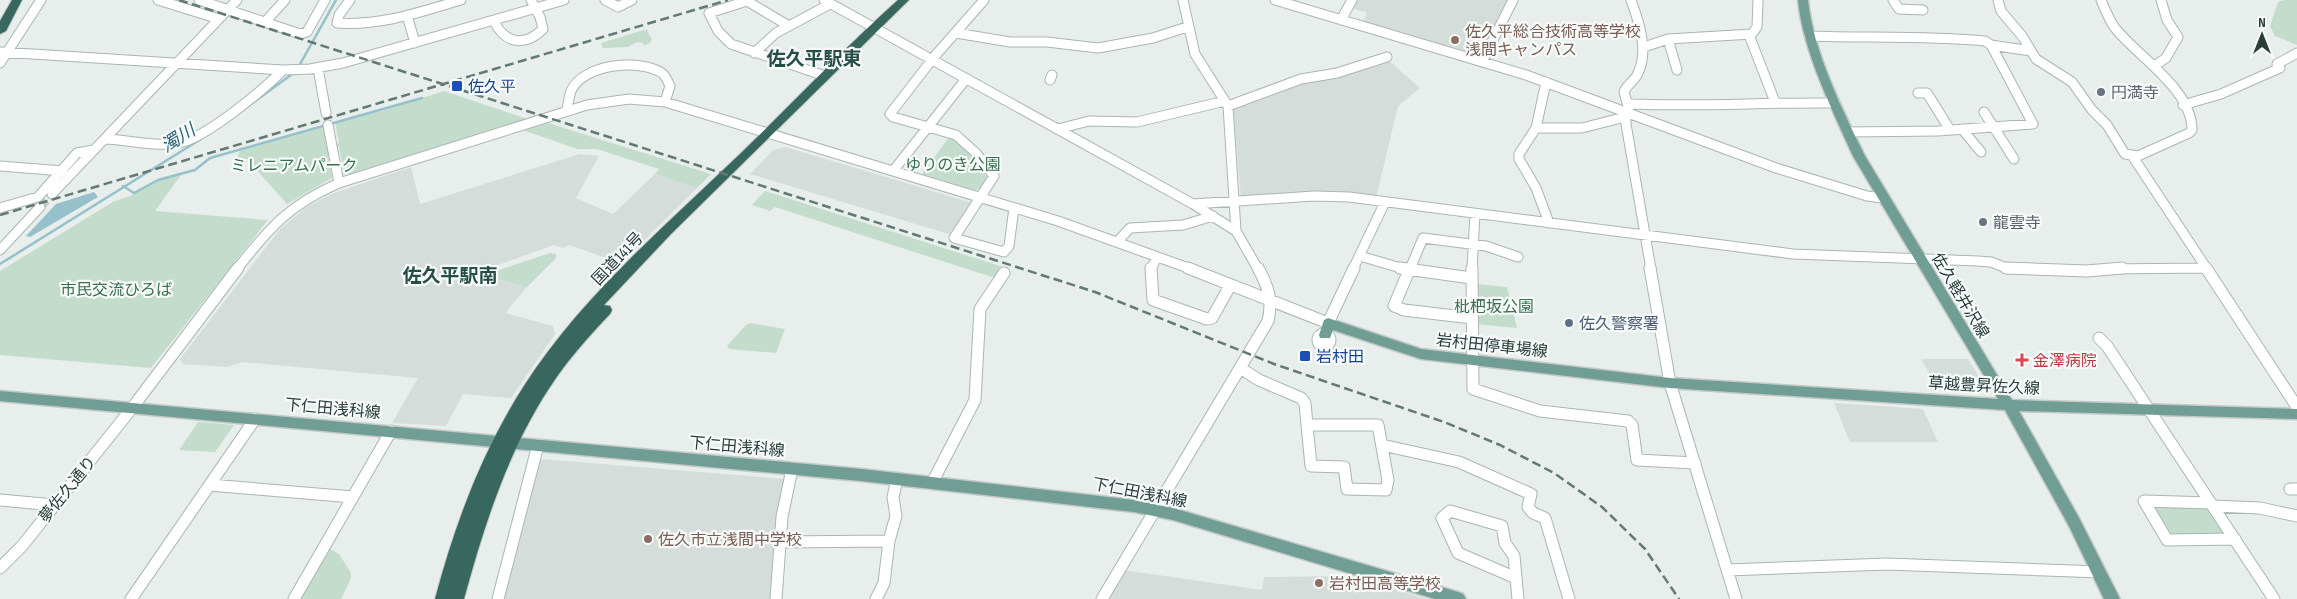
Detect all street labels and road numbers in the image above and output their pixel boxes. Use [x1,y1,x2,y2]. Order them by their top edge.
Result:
street label: 国道141号 [588,229,648,289]
street label: 佐久軽井沢線 [1927,250,1993,342]
street label: 岩村田停車場線 [1435,331,1549,362]
street label: 草越豊昇佐久線 [1927,374,2040,399]
street label: 下仁田浅科線 [284,396,382,423]
street label: 下仁田浅科線 [688,434,786,461]
street label: 夢佐久通り [36,453,101,527]
street label: 下仁田浅科線 [1091,475,1189,512]

